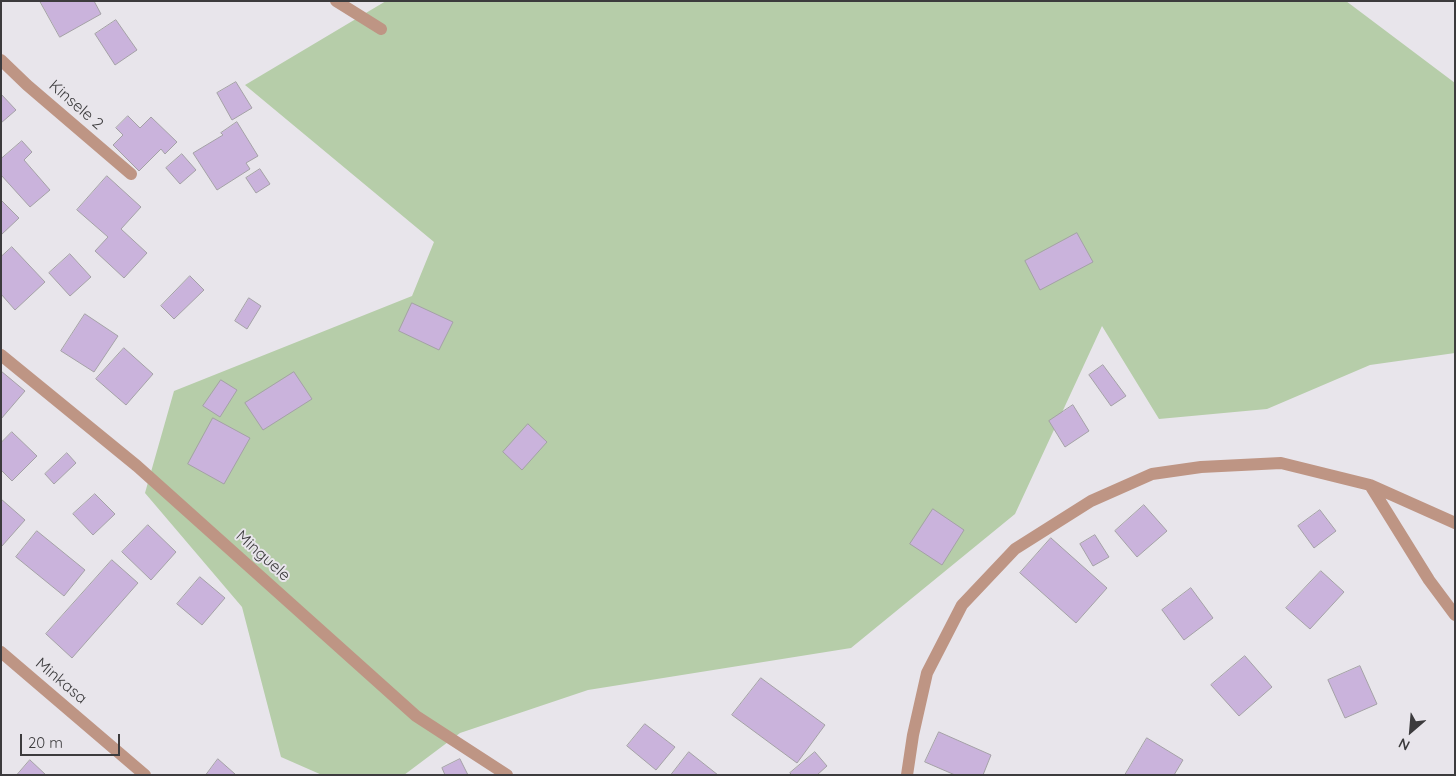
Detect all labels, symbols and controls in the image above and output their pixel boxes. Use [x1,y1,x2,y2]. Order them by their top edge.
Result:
street label: Kinsele 2 [45,76,107,134]
street label: Minguele [232,527,294,585]
street label: Minkasa [31,654,91,708]
north arrow [1386,706,1436,756]
scale bar [22,724,122,756]
text: 20 m [28,733,63,752]
text: N [1396,734,1413,755]

